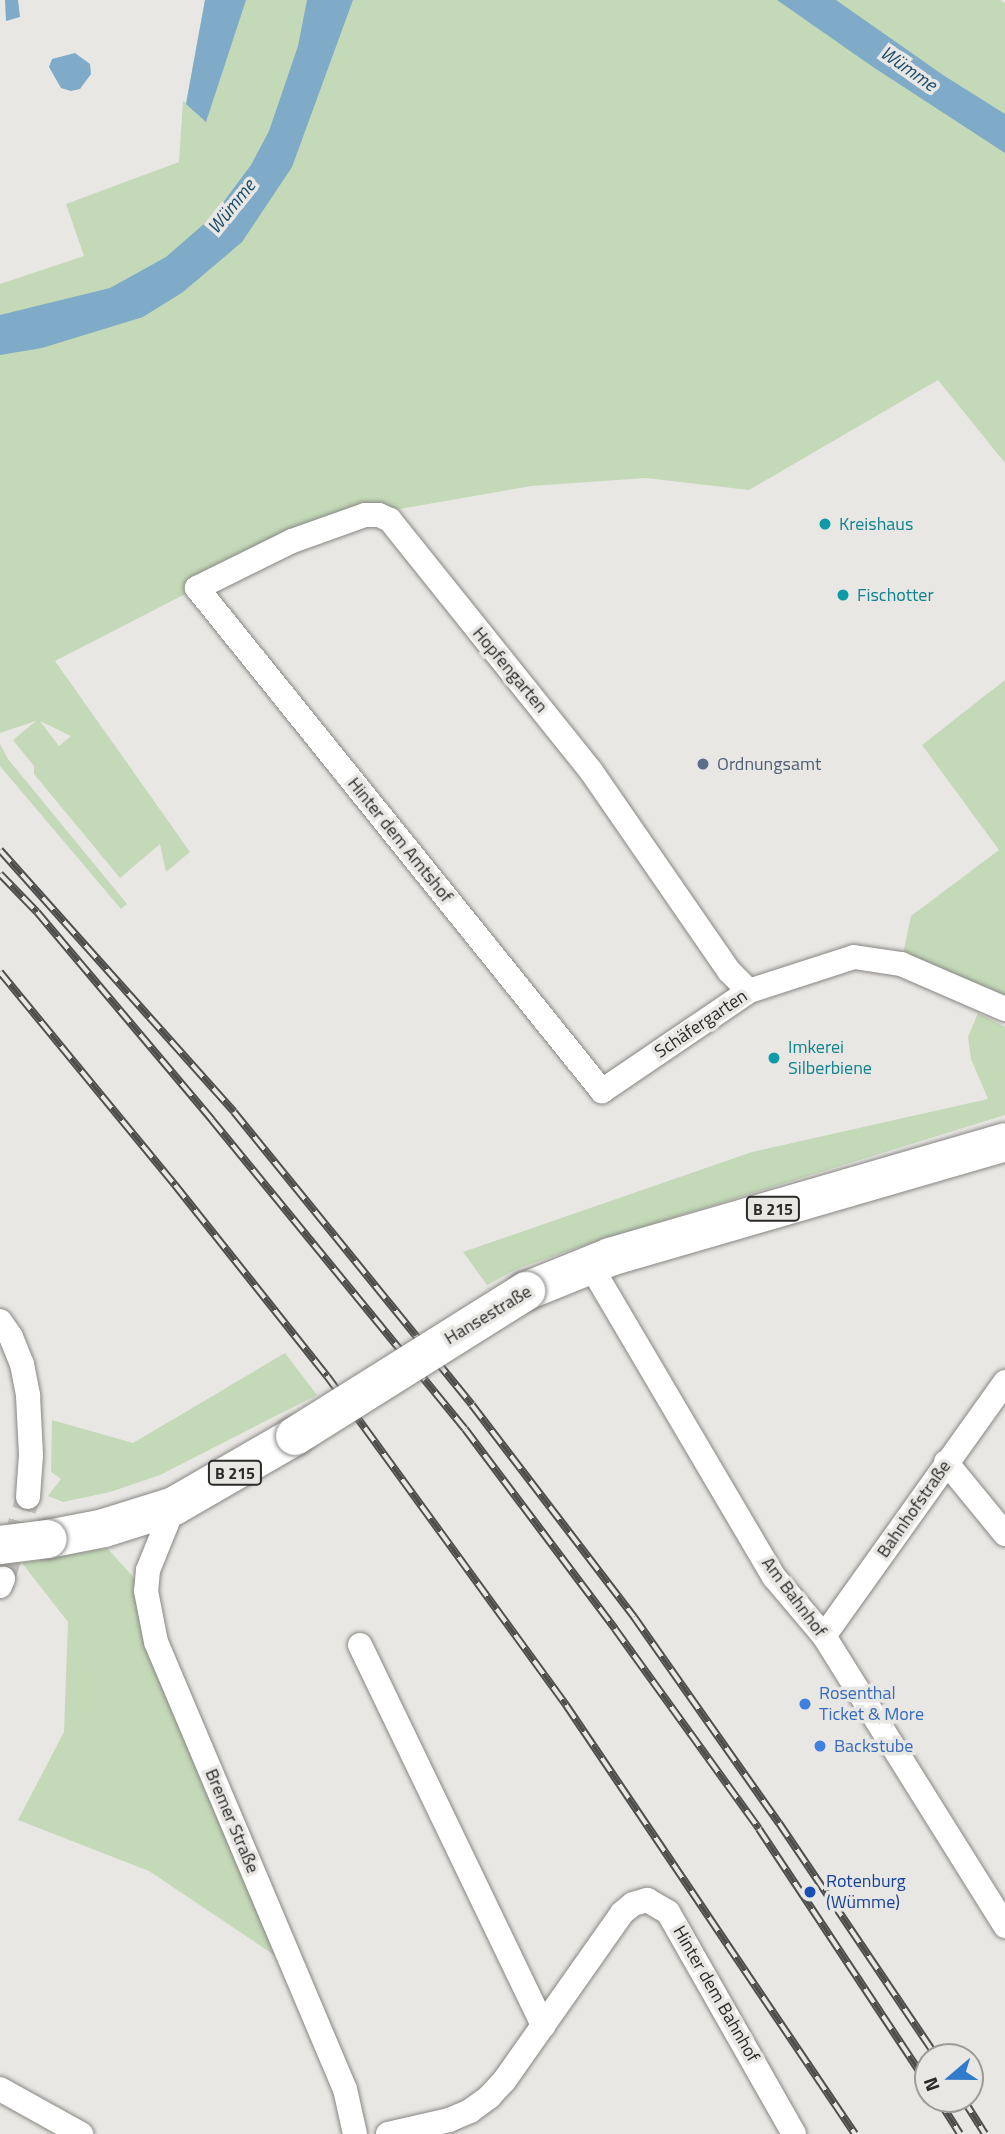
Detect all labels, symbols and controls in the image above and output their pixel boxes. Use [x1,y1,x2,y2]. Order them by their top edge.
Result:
water label: Wümme [877,41,941,95]
water label: Wümme [202,174,260,238]
place label: Kreishaus [839,513,913,535]
marker: Kreishaus [817,516,833,532]
place label: Fischotter [857,584,934,606]
marker: Fischotter [835,587,851,603]
street label: Hopfengarten [468,623,552,717]
place label: Ordnungsamt [717,753,821,775]
marker: Ordnungsamt [695,756,711,772]
street label: Hinter dem Amtshof [343,773,457,907]
street label: Schäfergarten [651,985,751,1063]
place label: Imkerei Silberbiene [788,1037,872,1080]
marker: Imkerei Silberbiene [766,1050,782,1066]
road number: B 215 [745,1196,801,1222]
street label: Hansestraße [441,1281,535,1349]
street label: Bahnhofstraße [872,1456,956,1562]
road number: B 215 [207,1460,263,1485]
street label: Am Bahnhof [757,1553,831,1641]
place label: Rosenthal Ticket & More [819,1683,924,1726]
marker: Rosenthal Ticket & More [797,1696,813,1712]
place label: Backstube [834,1735,913,1757]
marker: Backstube [812,1738,828,1754]
street label: Bremer Straße [200,1766,264,1876]
place label: Rotenburg (Wümme) [826,1871,906,1913]
marker: Rotenburg (Wümme) [800,1882,820,1902]
street label: Hinter dem Bahnhof [668,1922,764,2066]
north arrow [914,2043,984,2113]
text: N [915,2074,947,2096]

